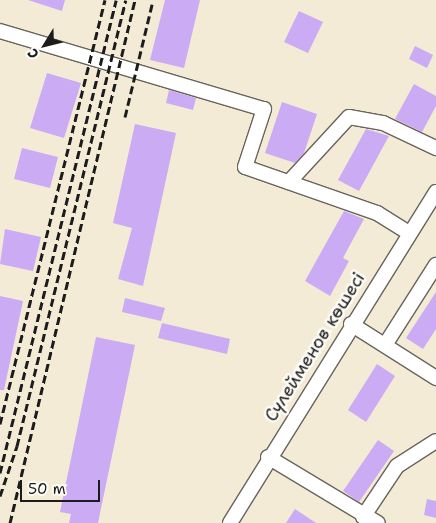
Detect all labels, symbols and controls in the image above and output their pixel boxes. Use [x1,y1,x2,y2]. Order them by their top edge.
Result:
north arrow [20,20,70,70]
text: С [23,45,43,63]
street label: Сүлейменов көшесі [260,268,370,426]
scale bar [22,470,102,502]
text: 50 m [28,479,66,499]

